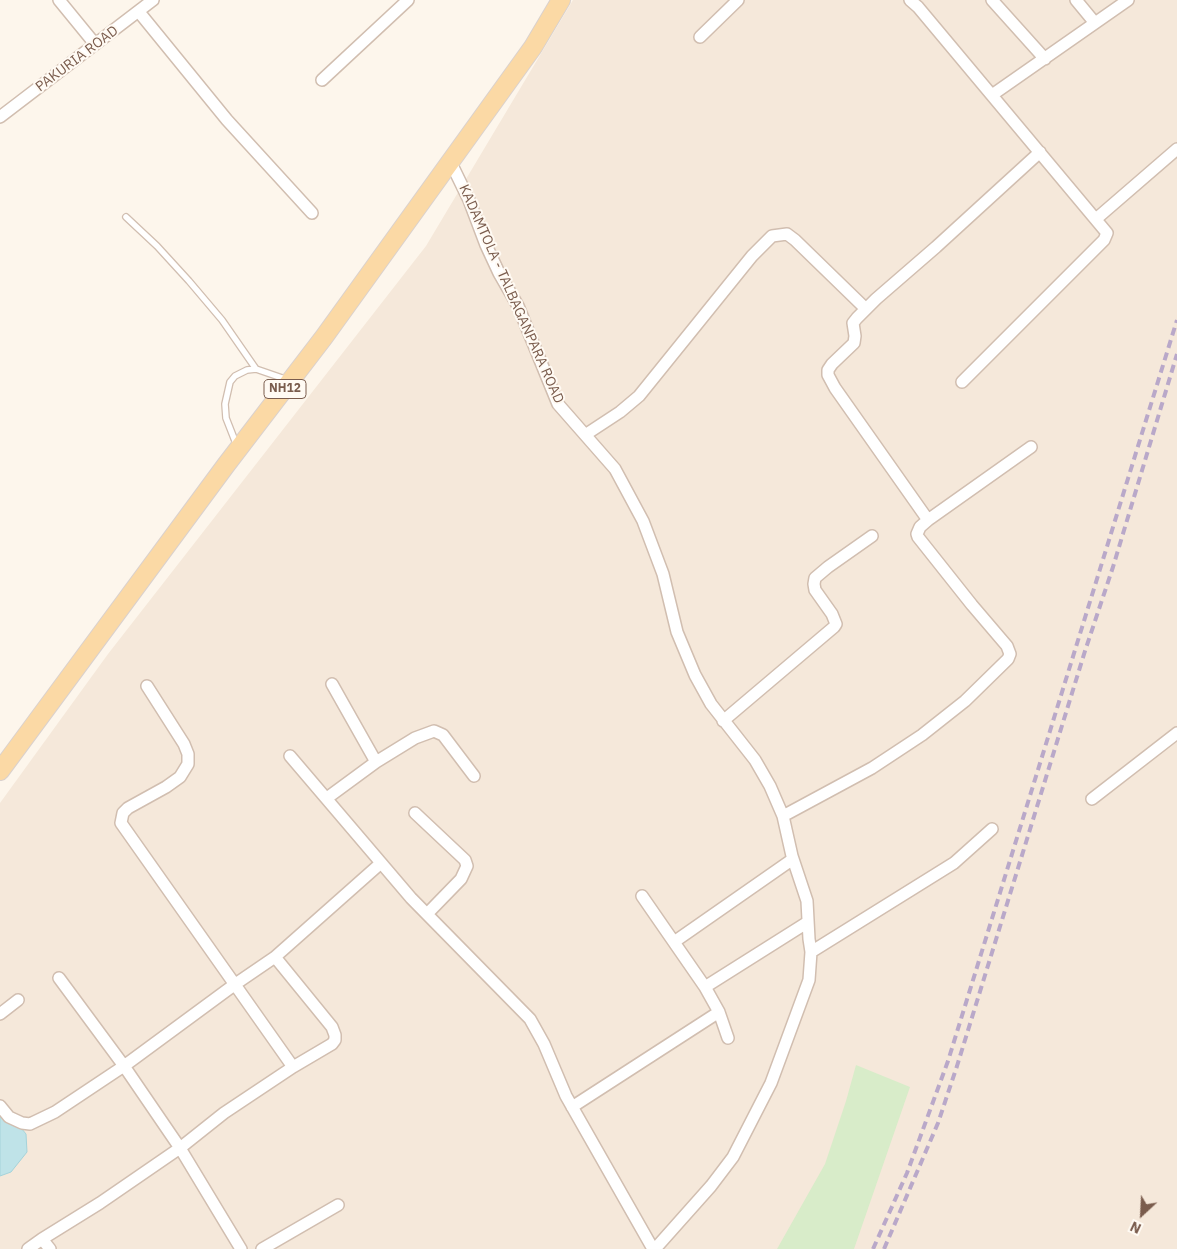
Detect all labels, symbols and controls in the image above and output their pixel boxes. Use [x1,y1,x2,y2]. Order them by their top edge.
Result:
street label: PAKURIA ROAD [32,23,122,95]
street label: KADAMTOLA - TALBAGANPARA ROAD [455,182,567,406]
road number: NH12 [264,379,306,398]
north arrow [1117,1189,1167,1239]
text: N [1127,1217,1144,1238]

